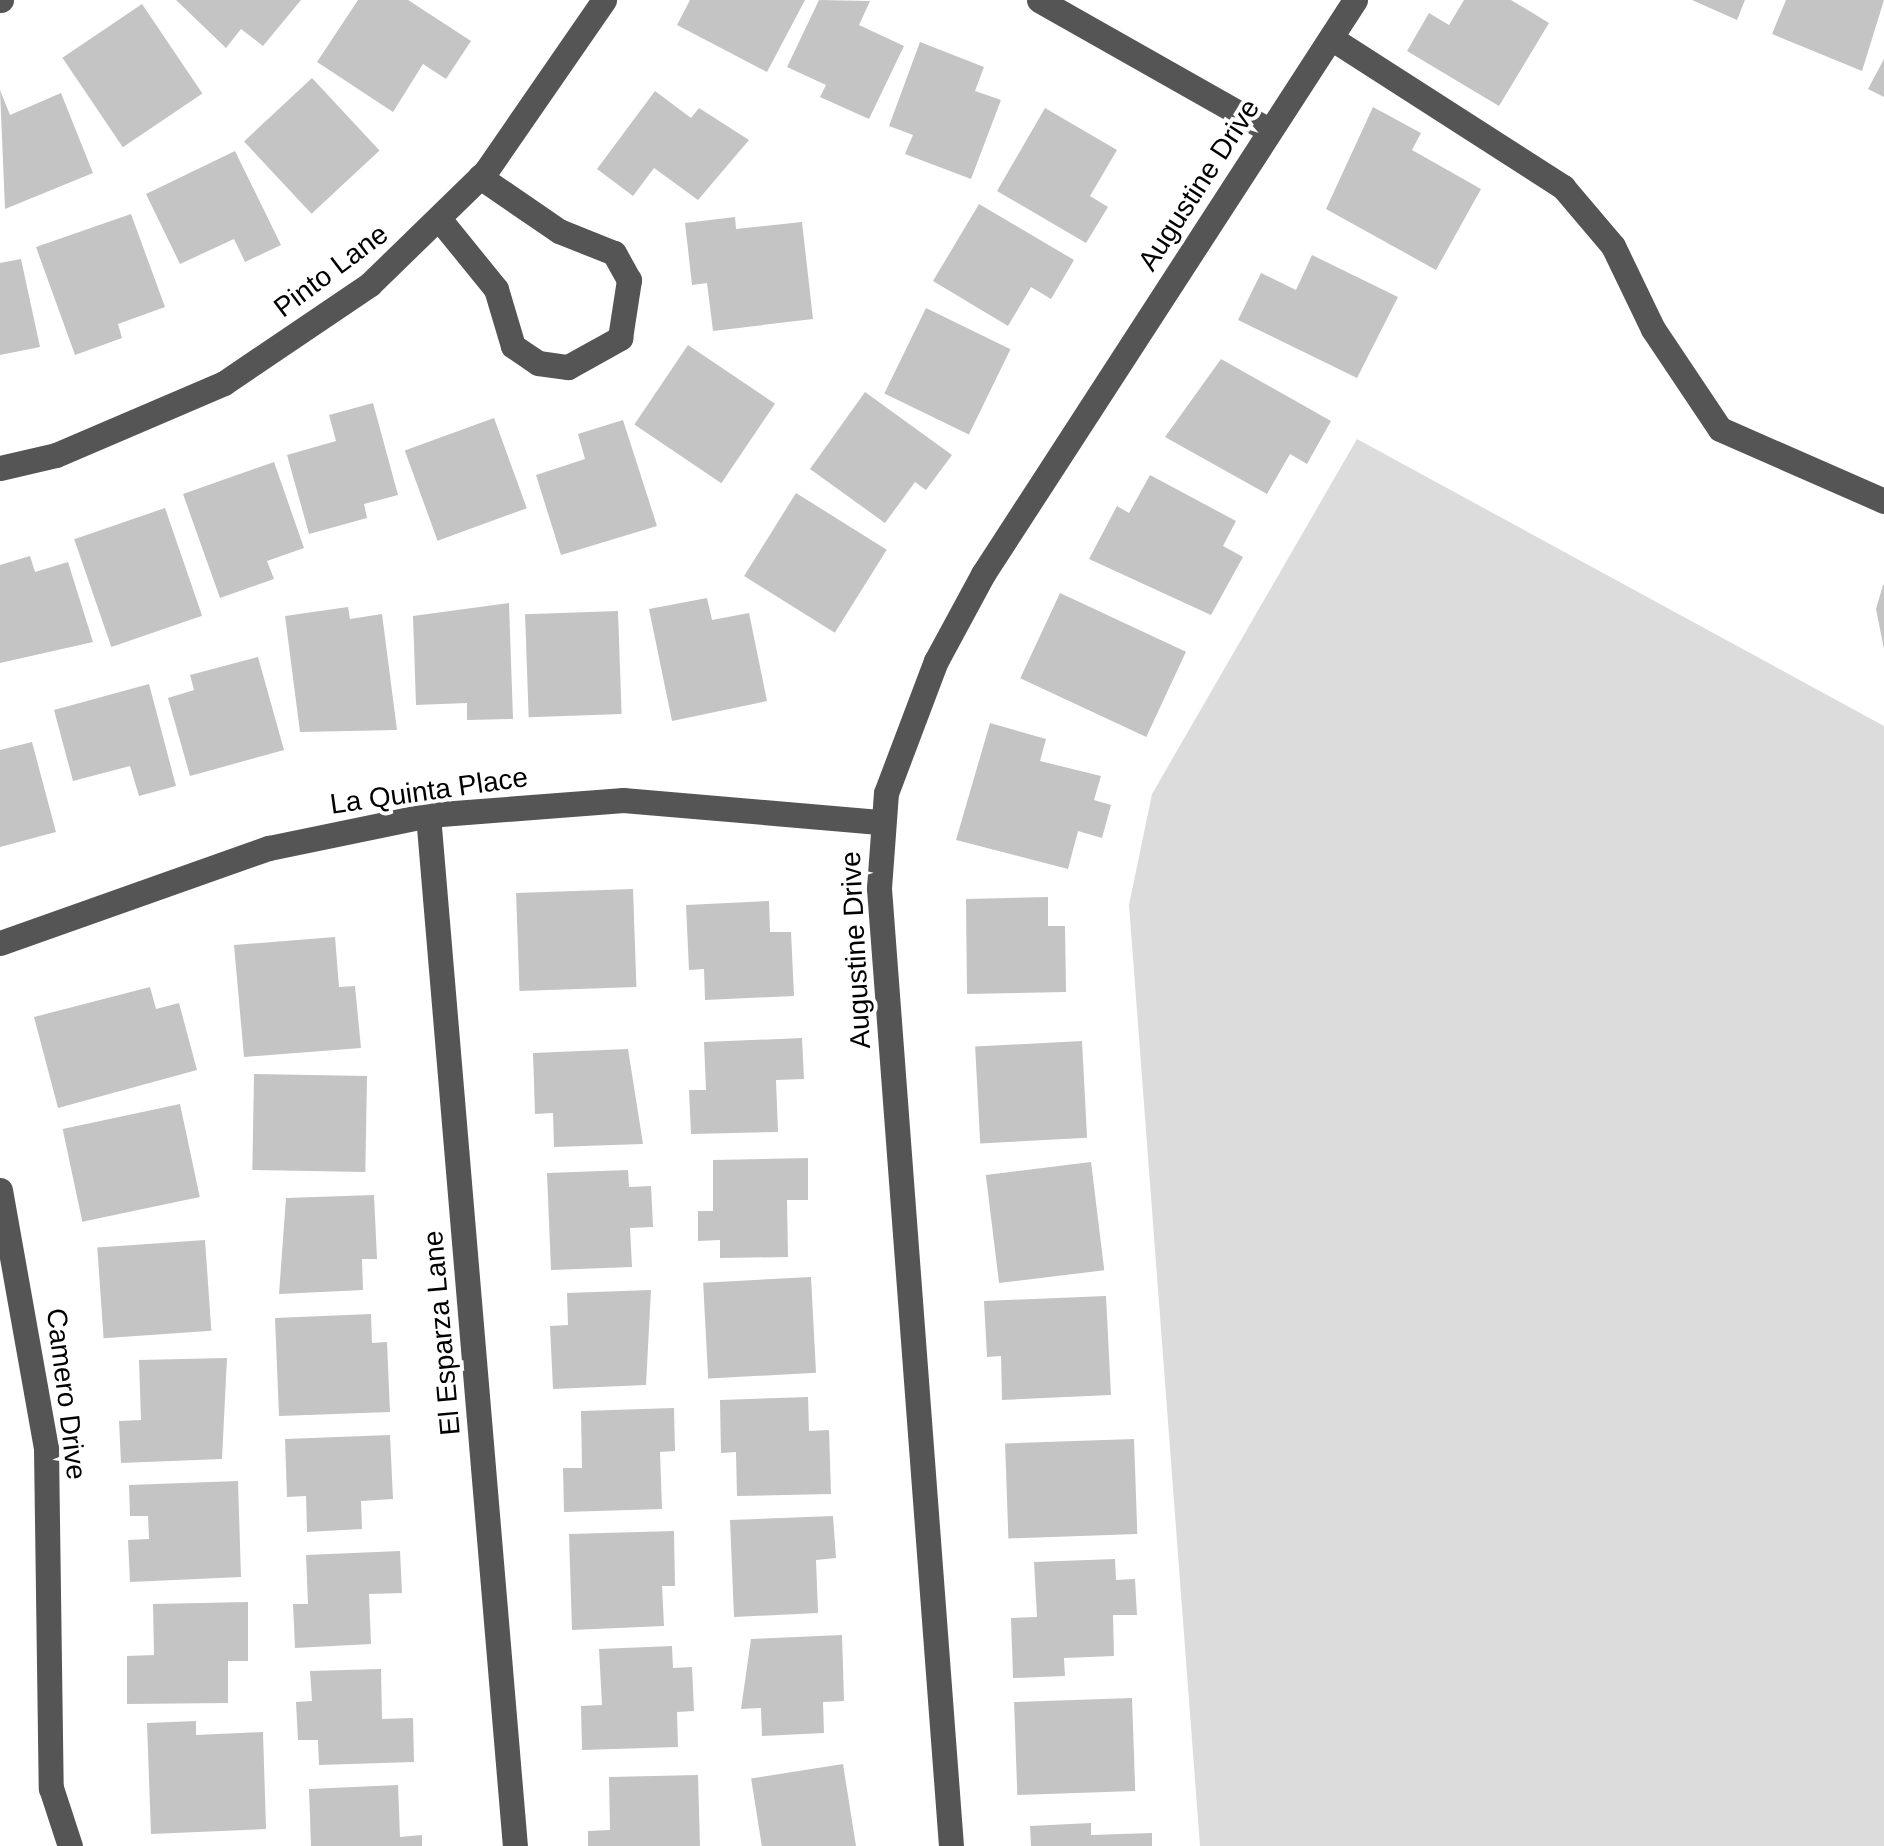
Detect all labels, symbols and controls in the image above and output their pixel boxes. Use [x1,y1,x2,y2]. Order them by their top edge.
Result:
street label: Augustine Drive [1131,93,1267,277]
street label: Pinto Lane [267,217,395,325]
street label: La Quinta Place [328,760,530,822]
street label: Augustine Drive [834,850,878,1050]
street label: El Esparza Lane [416,1229,468,1437]
street label: Camero Drive [39,1306,93,1482]

